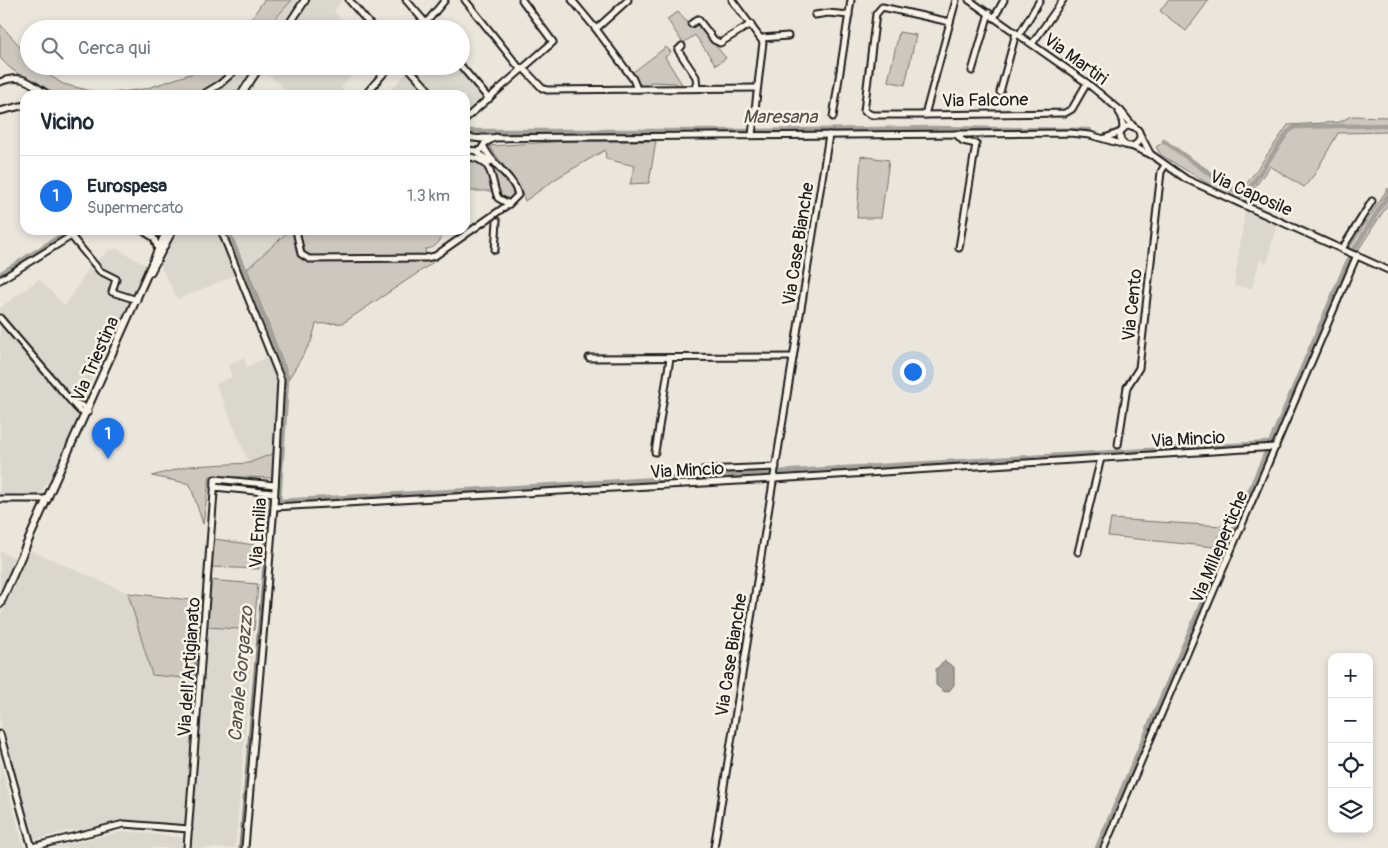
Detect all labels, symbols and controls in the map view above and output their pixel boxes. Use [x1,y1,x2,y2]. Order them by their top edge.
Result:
search box [20,20,470,75]
street label: Via Martiri [1039,28,1112,90]
icon: search [38,34,66,62]
text: Cerca qui [78,36,150,60]
street label: Via Falcone [942,88,1029,113]
water label: Maresana [743,105,818,129]
text: Vicino [40,109,94,136]
street label: Via Caposile [1206,165,1296,222]
text: Eurospesa [87,174,167,198]
street label: Via Case Bianche [777,181,820,307]
text: 1 [53,186,59,206]
text: 1.3 km [407,186,450,206]
text: Supermercato [87,198,183,218]
street label: Via Cento [1117,267,1148,342]
street label: Via Triestina [66,313,124,405]
your location [900,359,926,385]
pin: 1 [92,418,124,459]
street label: Via Mincio [1150,426,1226,453]
street label: Via Mincio [649,457,725,484]
street label: Via Millepertiche [1185,487,1254,607]
street label: Via Emilia [245,497,272,569]
street label: Via Case Bianche [710,592,753,718]
street label: Via dell'Artigianato [173,596,206,738]
water label: Canale Gorgazzo [223,604,259,743]
map controls [1328,653,1373,833]
button: + [1328,653,1373,698]
button: − [1328,698,1373,743]
button: locate [1328,743,1373,788]
button: layers [1328,788,1373,833]

